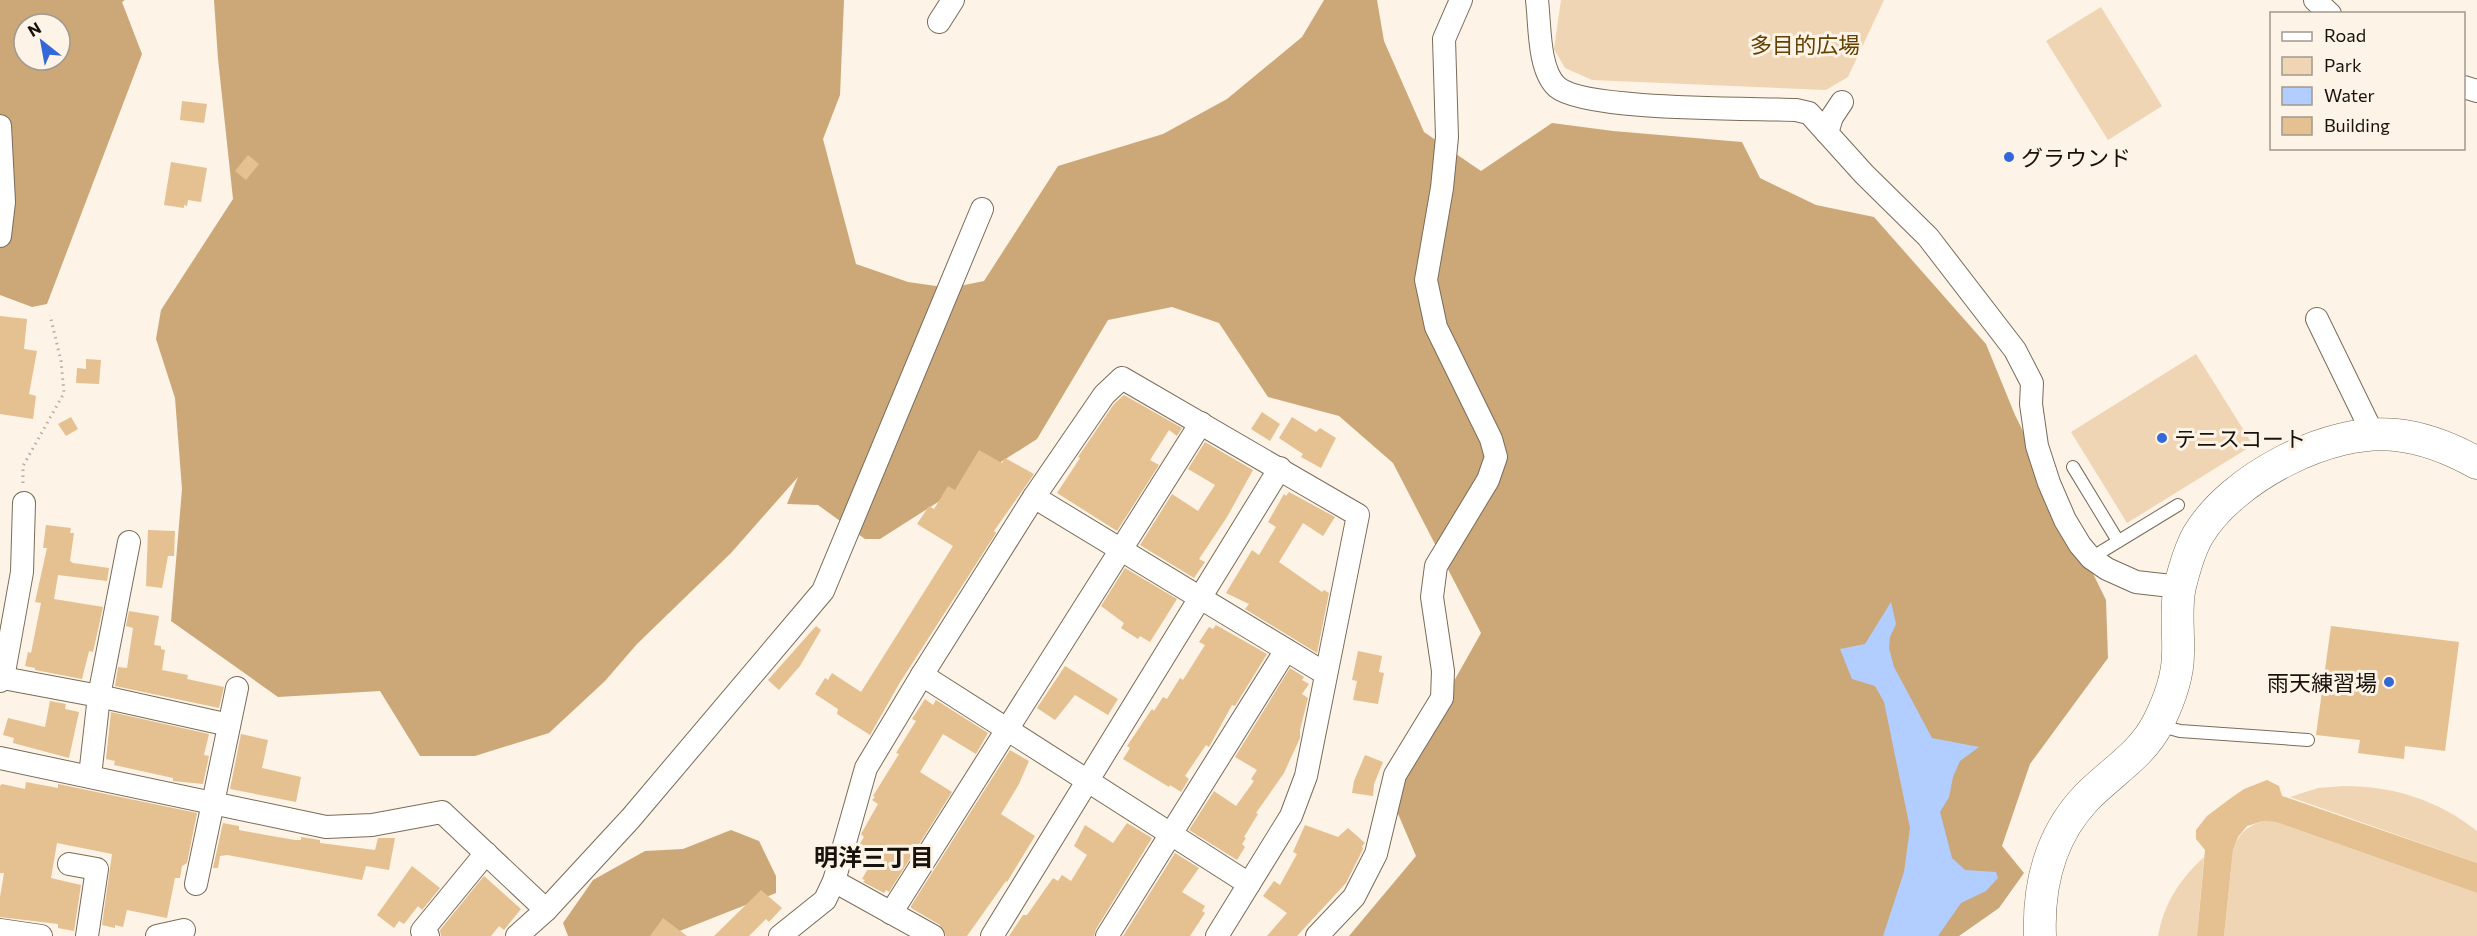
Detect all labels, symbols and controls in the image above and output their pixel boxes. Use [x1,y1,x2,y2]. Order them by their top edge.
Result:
north arrow [12,12,72,72]
legend [2270,12,2465,150]
text: N [24,17,44,40]
text: Road [2324,24,2366,46]
park label: 多目的広場 [1750,31,1860,58]
text: Park [2324,54,2362,76]
text: Water [2324,84,2375,106]
text: Building [2324,114,2390,136]
place label: グラウンド [2021,144,2131,171]
marker: グラウンド [2002,150,2016,164]
place label: テニスコート [2174,425,2306,452]
marker: テニスコート [2155,431,2169,445]
place label: 雨天練習場 [2267,669,2377,696]
marker: 雨天練習場 [2382,675,2396,689]
district label: 明洋三丁目 [814,842,934,871]

